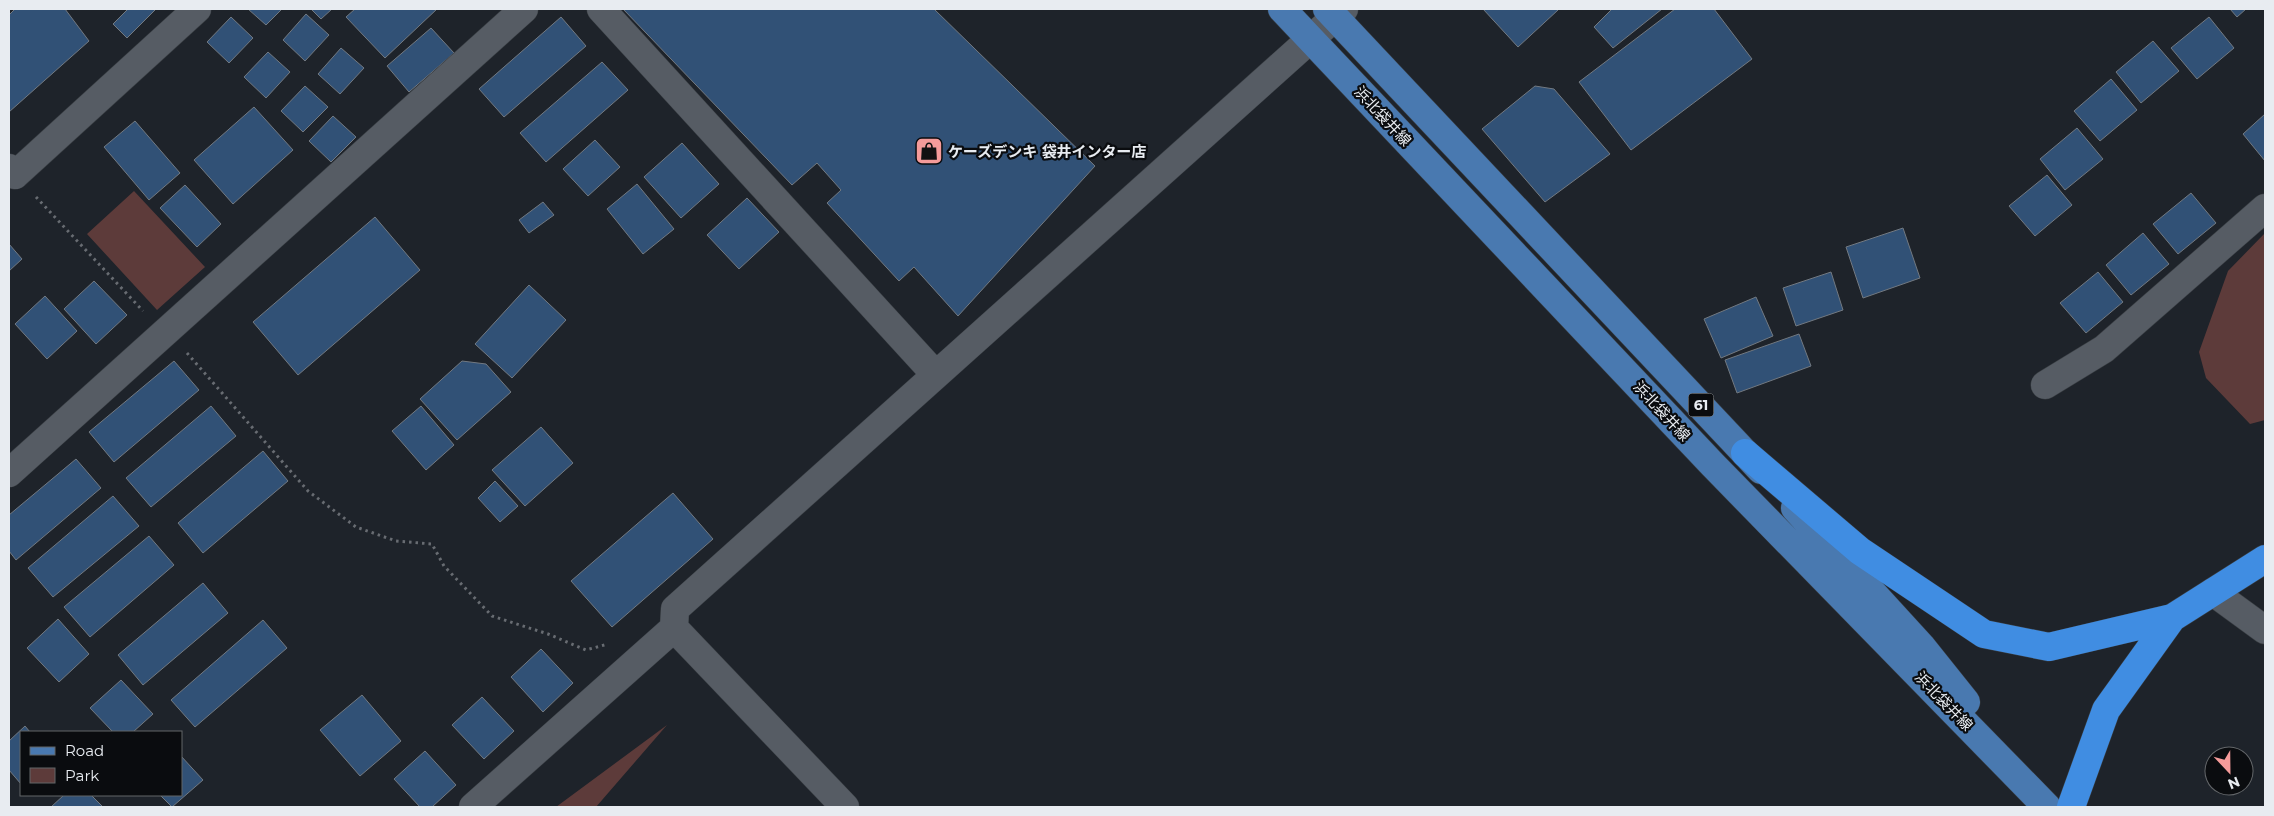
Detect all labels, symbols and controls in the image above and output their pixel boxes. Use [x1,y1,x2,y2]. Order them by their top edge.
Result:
street label: 浜北袋井線 [1350,82,1416,150]
shop icon: ケーズデンキ 袋井インター店 [914,136,944,166]
place label: ケーズデンキ 袋井インター店 [948,142,1147,161]
street label: 浜北袋井線 [1629,377,1695,445]
road number: 61 [1688,394,1714,416]
street label: 浜北袋井線 [1911,667,1977,735]
legend [20,731,182,796]
text: Road [65,741,104,760]
north arrow [2204,746,2254,796]
text: Park [65,766,99,785]
text: N [2225,773,2242,794]

